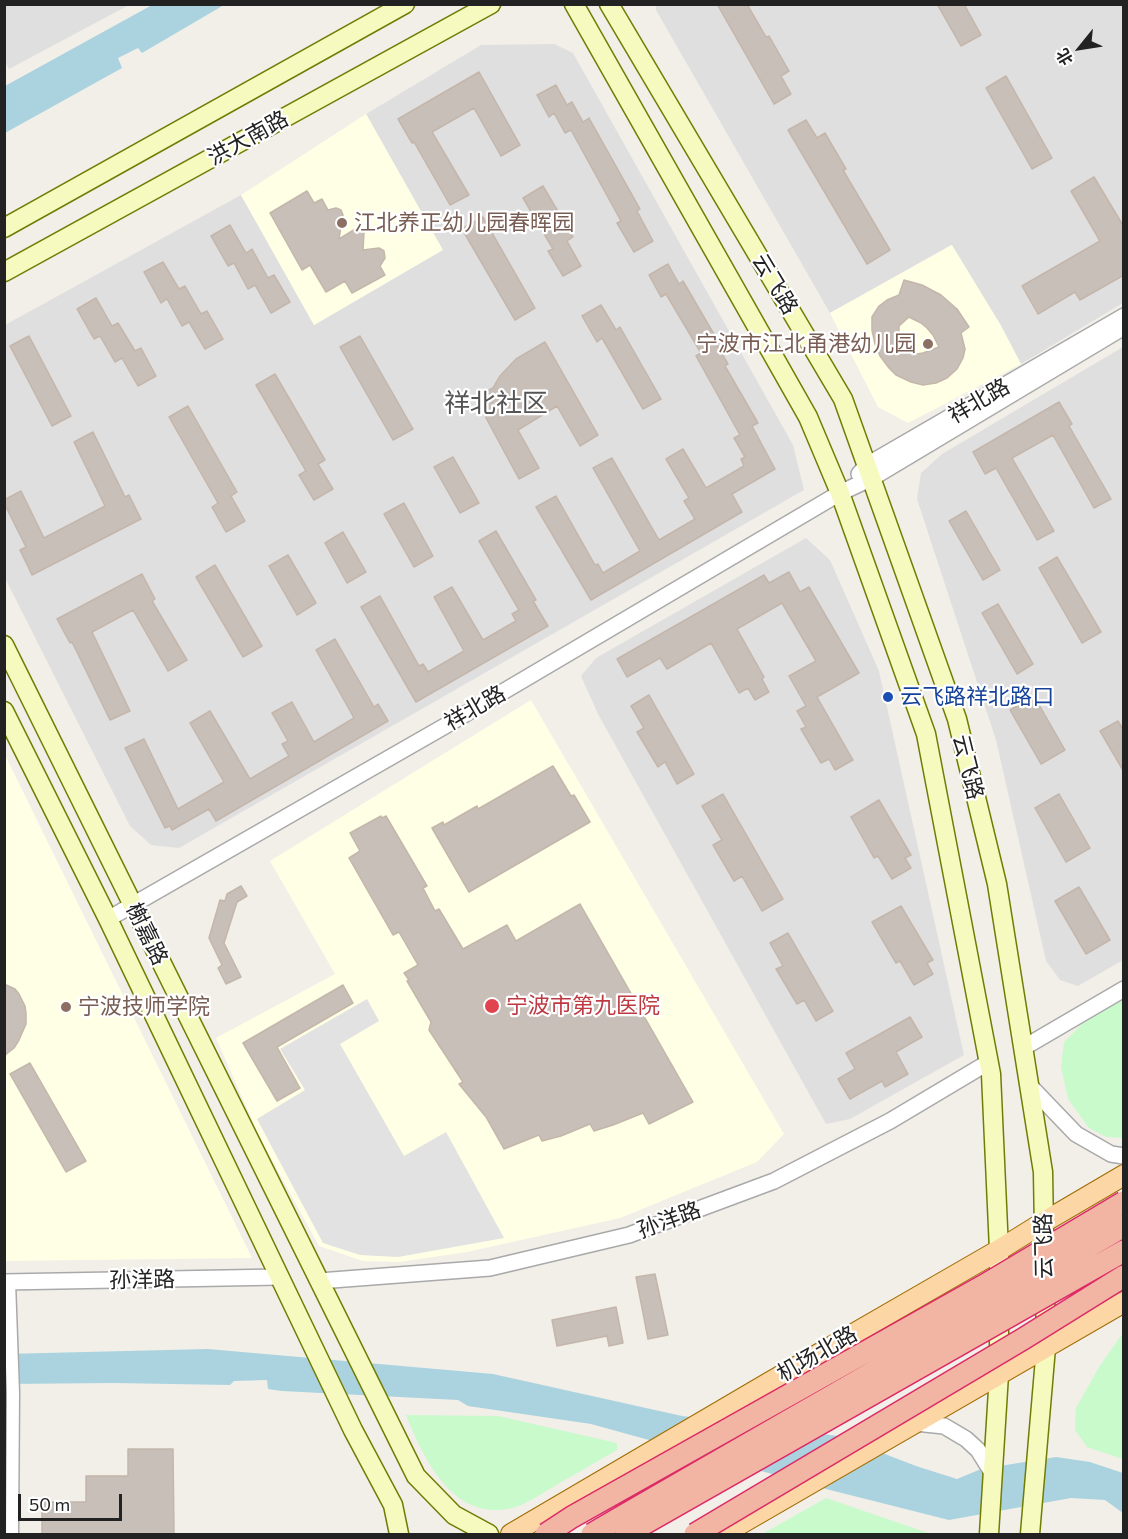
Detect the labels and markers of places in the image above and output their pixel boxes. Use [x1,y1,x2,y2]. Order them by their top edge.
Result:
place label: 江北养正幼儿园春晖园 [354,210,574,236]
marker: 江北养正幼儿园春晖园 [335,216,349,230]
place label: 宁波市江北甬港幼儿园 [696,331,916,357]
marker: 宁波市江北甬港幼儿园 [921,337,935,351]
place label: 云飞路祥北路口 [900,684,1054,710]
marker: 云飞路祥北路口 [881,690,895,704]
place label: 宁波市第九医院 [506,993,660,1019]
place label: 宁波技师学院 [78,994,210,1020]
marker: 宁波市第九医院 [483,997,501,1015]
marker: 宁波技师学院 [59,1000,73,1014]

